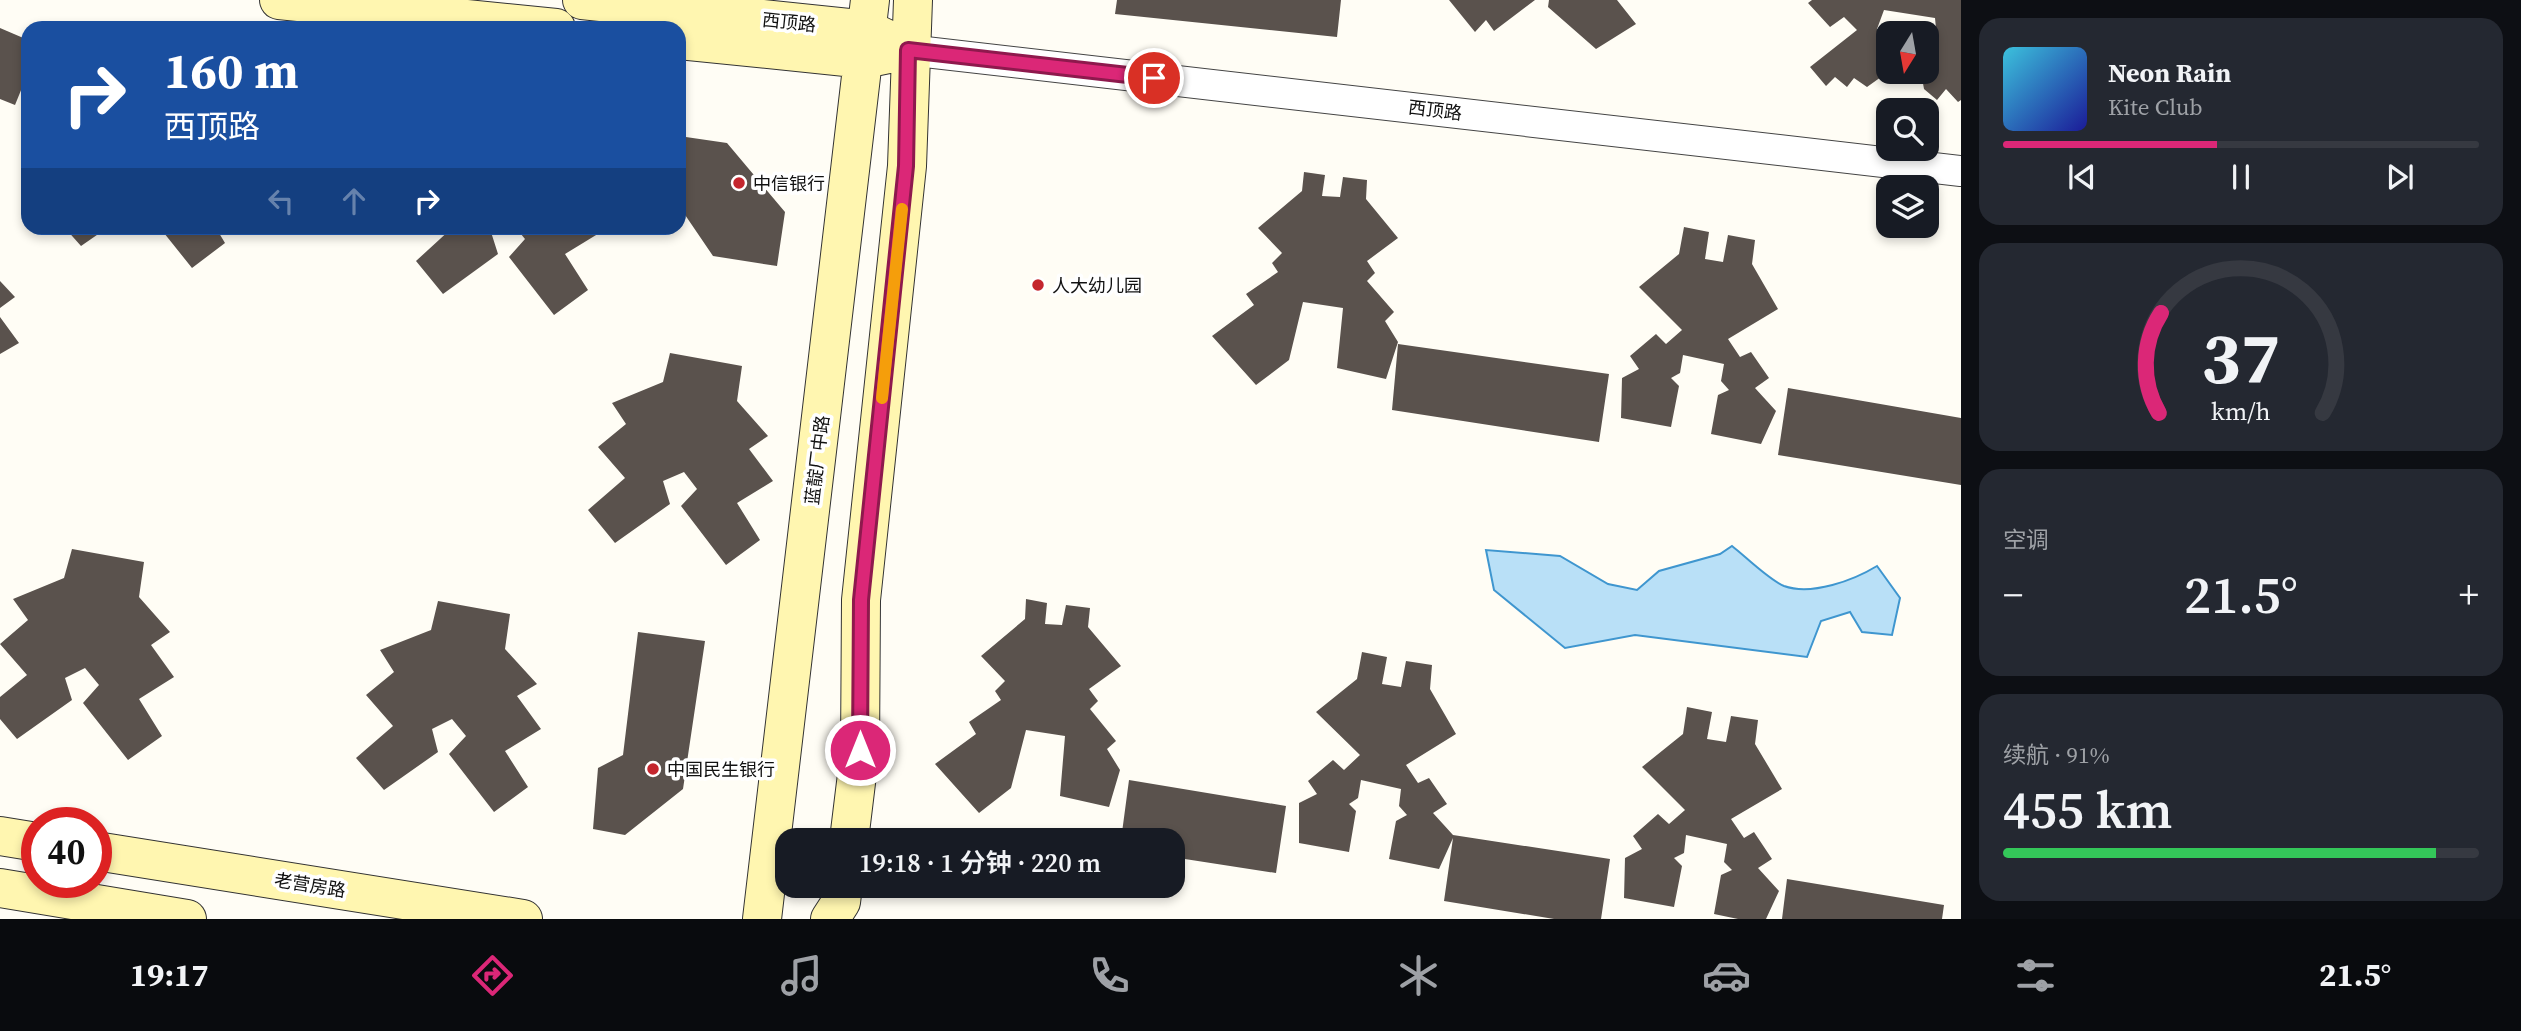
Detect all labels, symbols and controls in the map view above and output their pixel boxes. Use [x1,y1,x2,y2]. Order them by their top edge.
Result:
street label: 西顶路 [761,7,817,37]
north arrow [1876,21,1939,84]
map controls [1876,21,1939,238]
text: 160 m [164,37,299,104]
pin [1124,48,1184,108]
icon: right [49,49,140,140]
text: Neon Rain [2108,55,2231,91]
icon: arrive [1135,59,1173,97]
text: Kite Club [2108,91,2203,123]
street label: 西顶路 [1407,94,1463,126]
button: search [1876,98,1939,161]
text: 西顶路 [164,105,260,149]
icon: previous [2063,158,2101,196]
icon: pause [2222,158,2260,196]
icon: next [2381,158,2419,196]
place label: 中信银行 [753,171,825,196]
marker: 中信银行 [731,175,747,191]
button: layers [1876,175,1939,238]
icon: left [262,182,300,220]
icon: ahead [335,182,373,220]
icon: right [408,182,446,220]
place label: 人大幼儿园 [1052,273,1142,298]
marker: 人大幼儿园 [1030,277,1046,293]
text: 37 [2202,308,2280,407]
text: km/h [2211,394,2271,428]
street label: 蓝靛厂中路 [799,414,835,506]
text: 空调 [2003,524,2049,556]
text: 21.5° [2184,559,2298,630]
text: − [2003,569,2023,621]
text: + [2459,569,2479,621]
position arrow [823,713,897,787]
text: 续航 · 91% [2003,739,2110,771]
place label: 中国民生银行 [667,757,775,782]
marker: 中国民生银行 [645,761,661,777]
text: 455 km [2003,774,2172,845]
speed limit sign: 40 [21,807,112,898]
text: 19:18 · 1 分钟 · 220 m [859,845,1101,881]
street label: 老营房路 [272,867,348,903]
icon: directions [468,951,517,1000]
icon: music [777,951,826,1000]
icon: phone [1085,951,1134,1000]
icon: climate [1394,951,1443,1000]
icon: car [1702,951,1751,1000]
icon: filters [2011,951,2060,1000]
text: 19:17 [130,953,209,997]
text: 21.5° [2319,953,2391,997]

